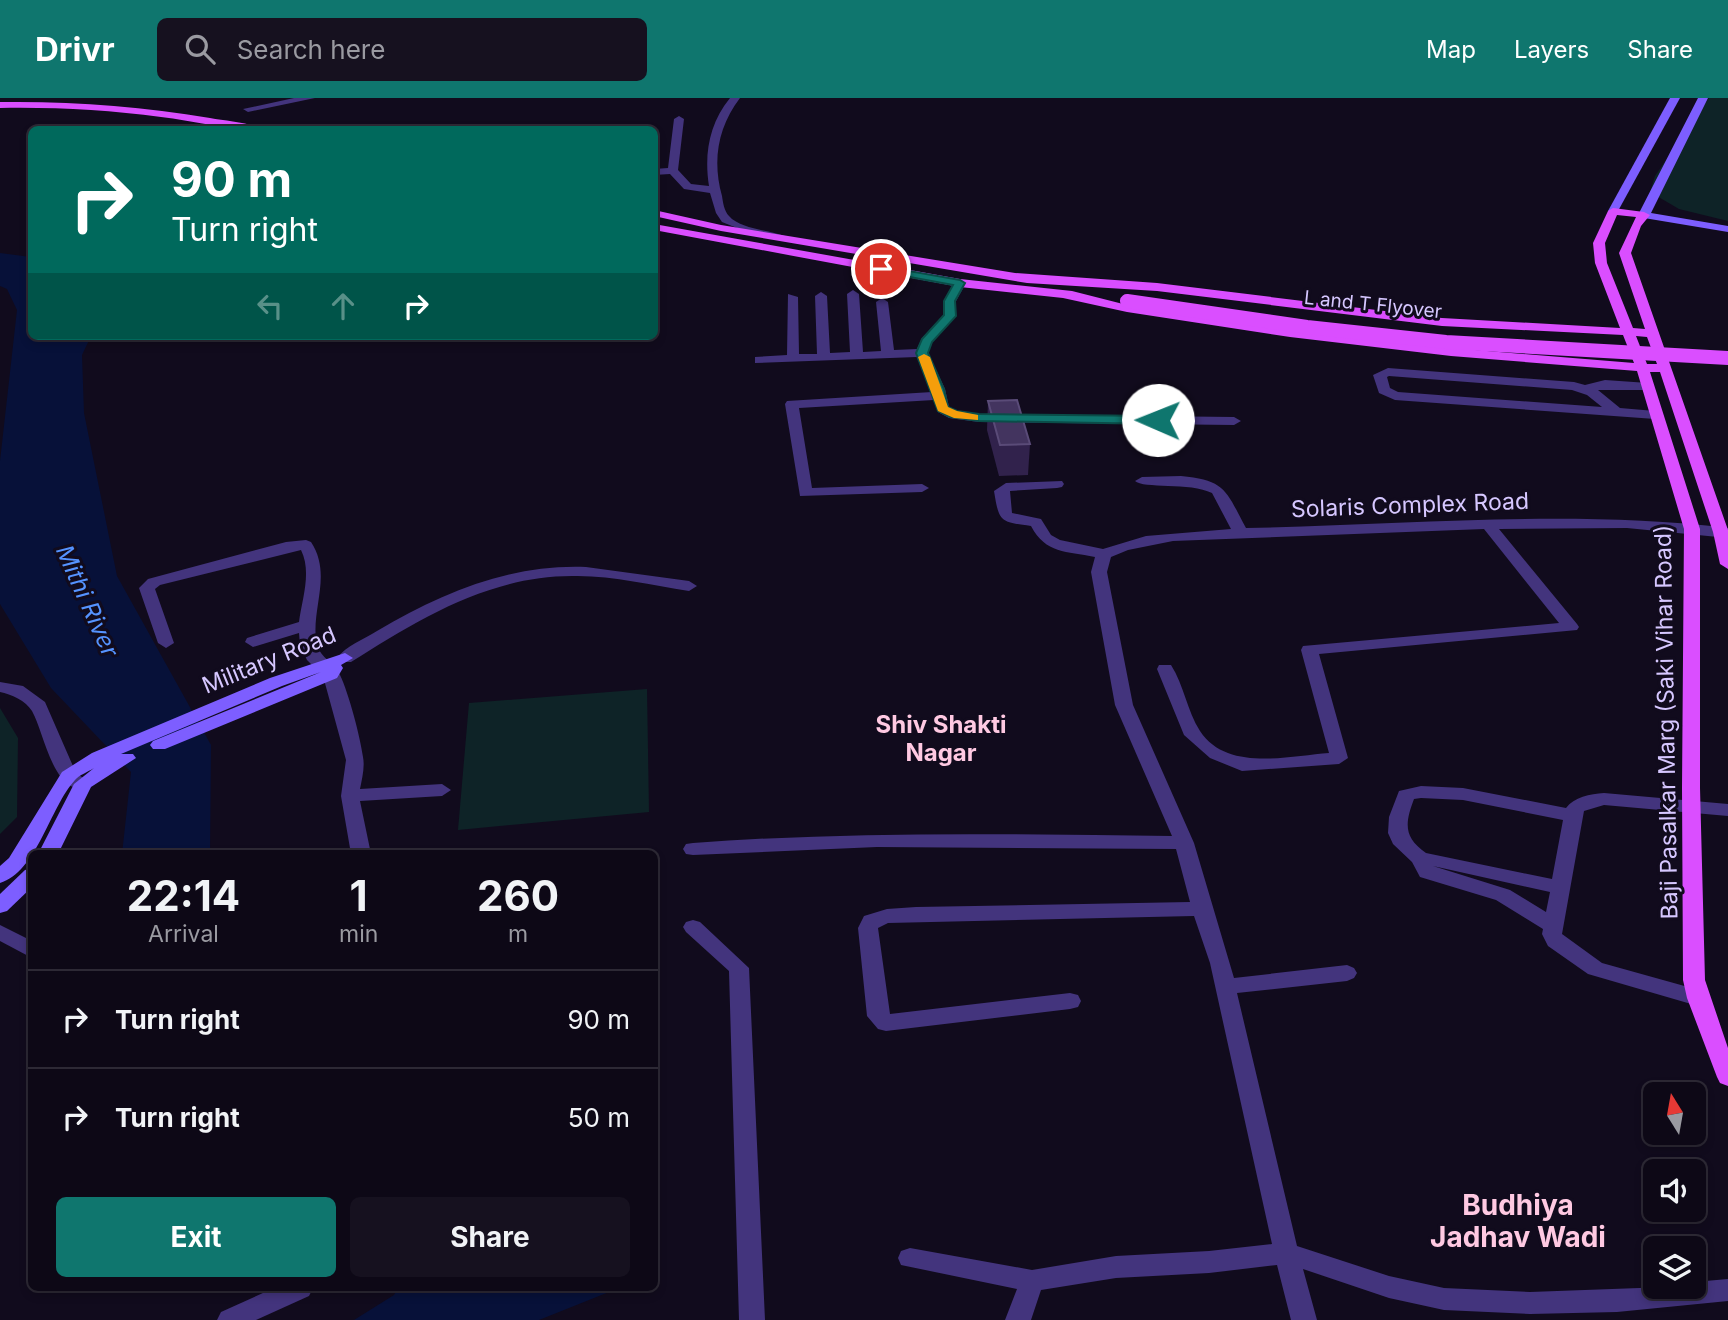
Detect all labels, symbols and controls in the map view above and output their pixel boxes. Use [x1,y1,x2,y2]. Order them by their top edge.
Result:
search box [157,18,647,81]
text: Drivr [35,29,115,69]
icon: search [181,30,219,68]
text: Search here [237,34,385,65]
text: Map [1426,35,1476,64]
text: Layers [1514,35,1589,64]
text: Share [1627,35,1693,64]
text: 90 m [171,150,292,209]
icon: right [56,154,147,245]
text: Turn right [171,210,318,249]
pin [851,239,911,299]
icon: arrive [862,250,900,288]
street label: L and T Flyover [1303,286,1443,323]
icon: left [251,287,289,325]
icon: ahead [324,287,362,325]
icon: right [397,287,435,325]
position arrow [1121,383,1195,457]
street label: Solaris Complex Road [1291,487,1529,523]
street label: Baji Pasalkar Marg (Saki Vihar Road) [1649,524,1683,920]
water label: Mithi River [50,540,125,662]
street label: Military Road [198,620,340,700]
district label: Shiv Shakti Nagar [875,710,1007,767]
text: 22:14 [127,870,240,921]
text: 1 [350,870,368,921]
text: 260 [477,870,559,921]
text: Arrival [148,920,219,948]
text: min [339,920,378,948]
text: m [508,920,528,948]
icon: right [56,1000,94,1038]
text: Turn right [115,1004,240,1035]
text: 90 m [567,1004,630,1035]
north arrow [1643,1082,1706,1144]
map controls [1643,1082,1706,1299]
icon: right [56,1098,94,1136]
text: Turn right [115,1102,240,1133]
text: 50 m [568,1102,630,1133]
button: sound [1643,1159,1706,1222]
district label: Budhiya Jadhav Wadi [1430,1188,1606,1254]
button: Exit [56,1197,336,1277]
button: Share [350,1197,630,1277]
button: layers [1643,1236,1706,1299]

